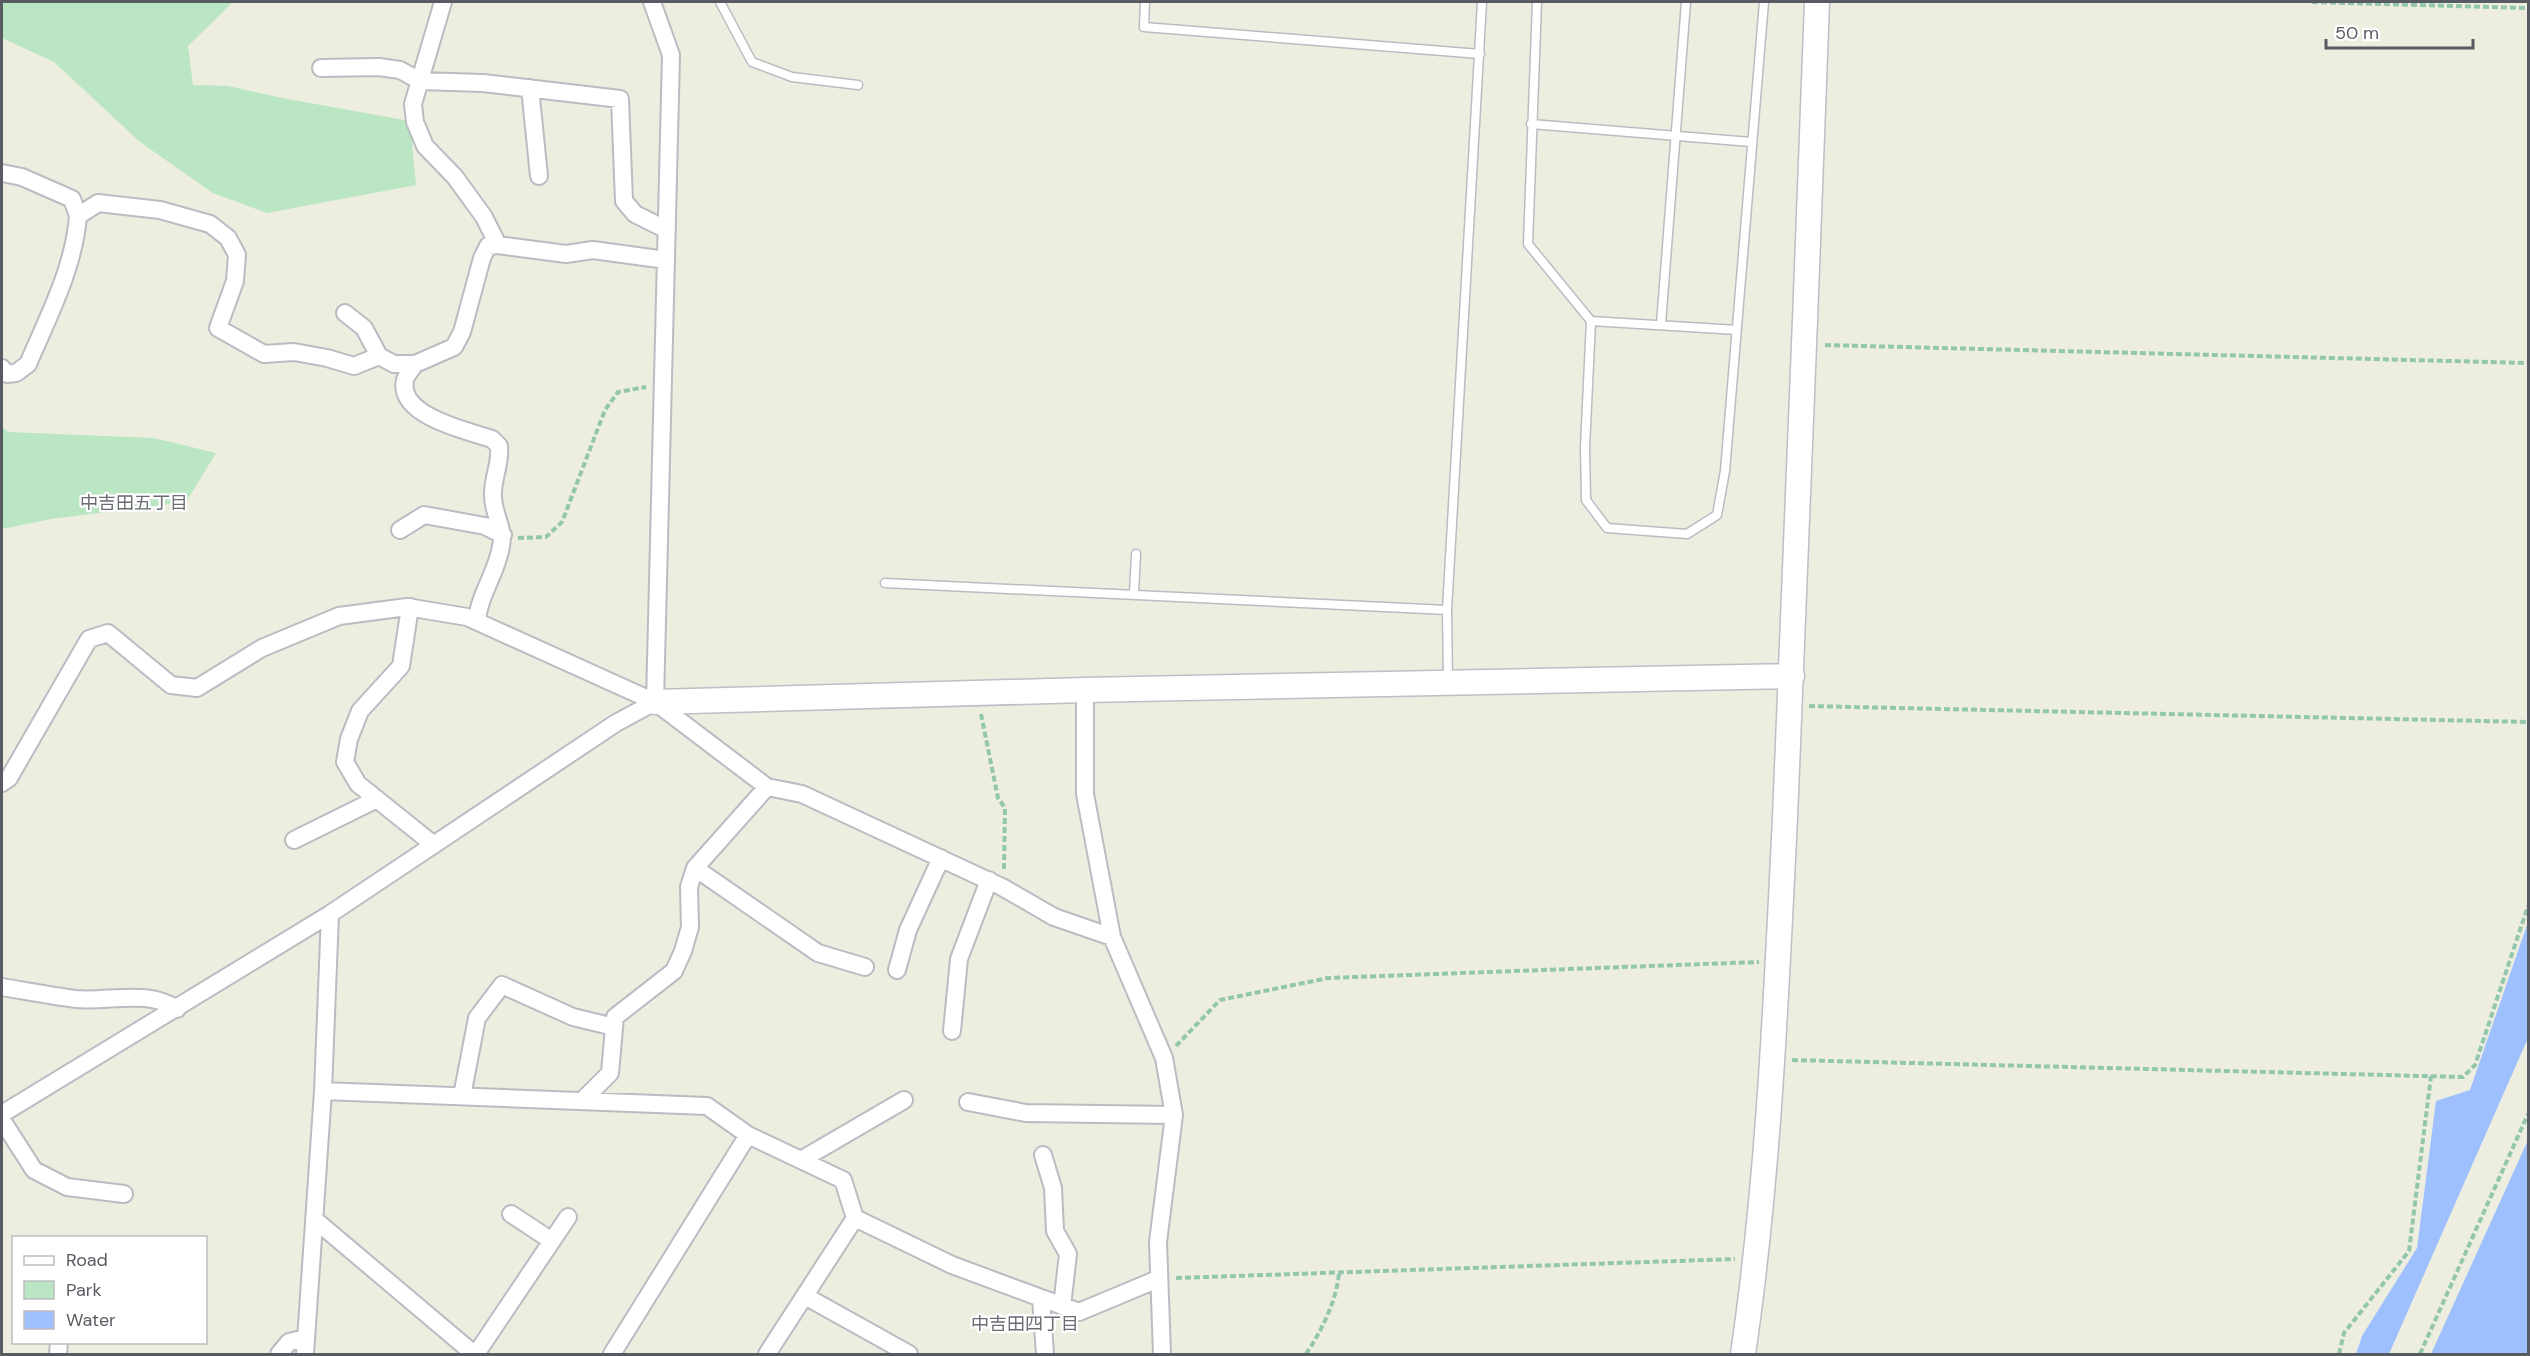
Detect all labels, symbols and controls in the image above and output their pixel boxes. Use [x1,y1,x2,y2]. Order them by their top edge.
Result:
scale bar [2326,12,2473,50]
text: 50 m [2335,21,2379,45]
district label: 中吉田五丁目 [80,491,188,515]
legend [12,1236,207,1344]
text: Road [66,1248,108,1272]
text: Park [66,1278,102,1302]
text: Water [66,1308,116,1332]
district label: 中吉田四丁目 [971,1312,1079,1336]

